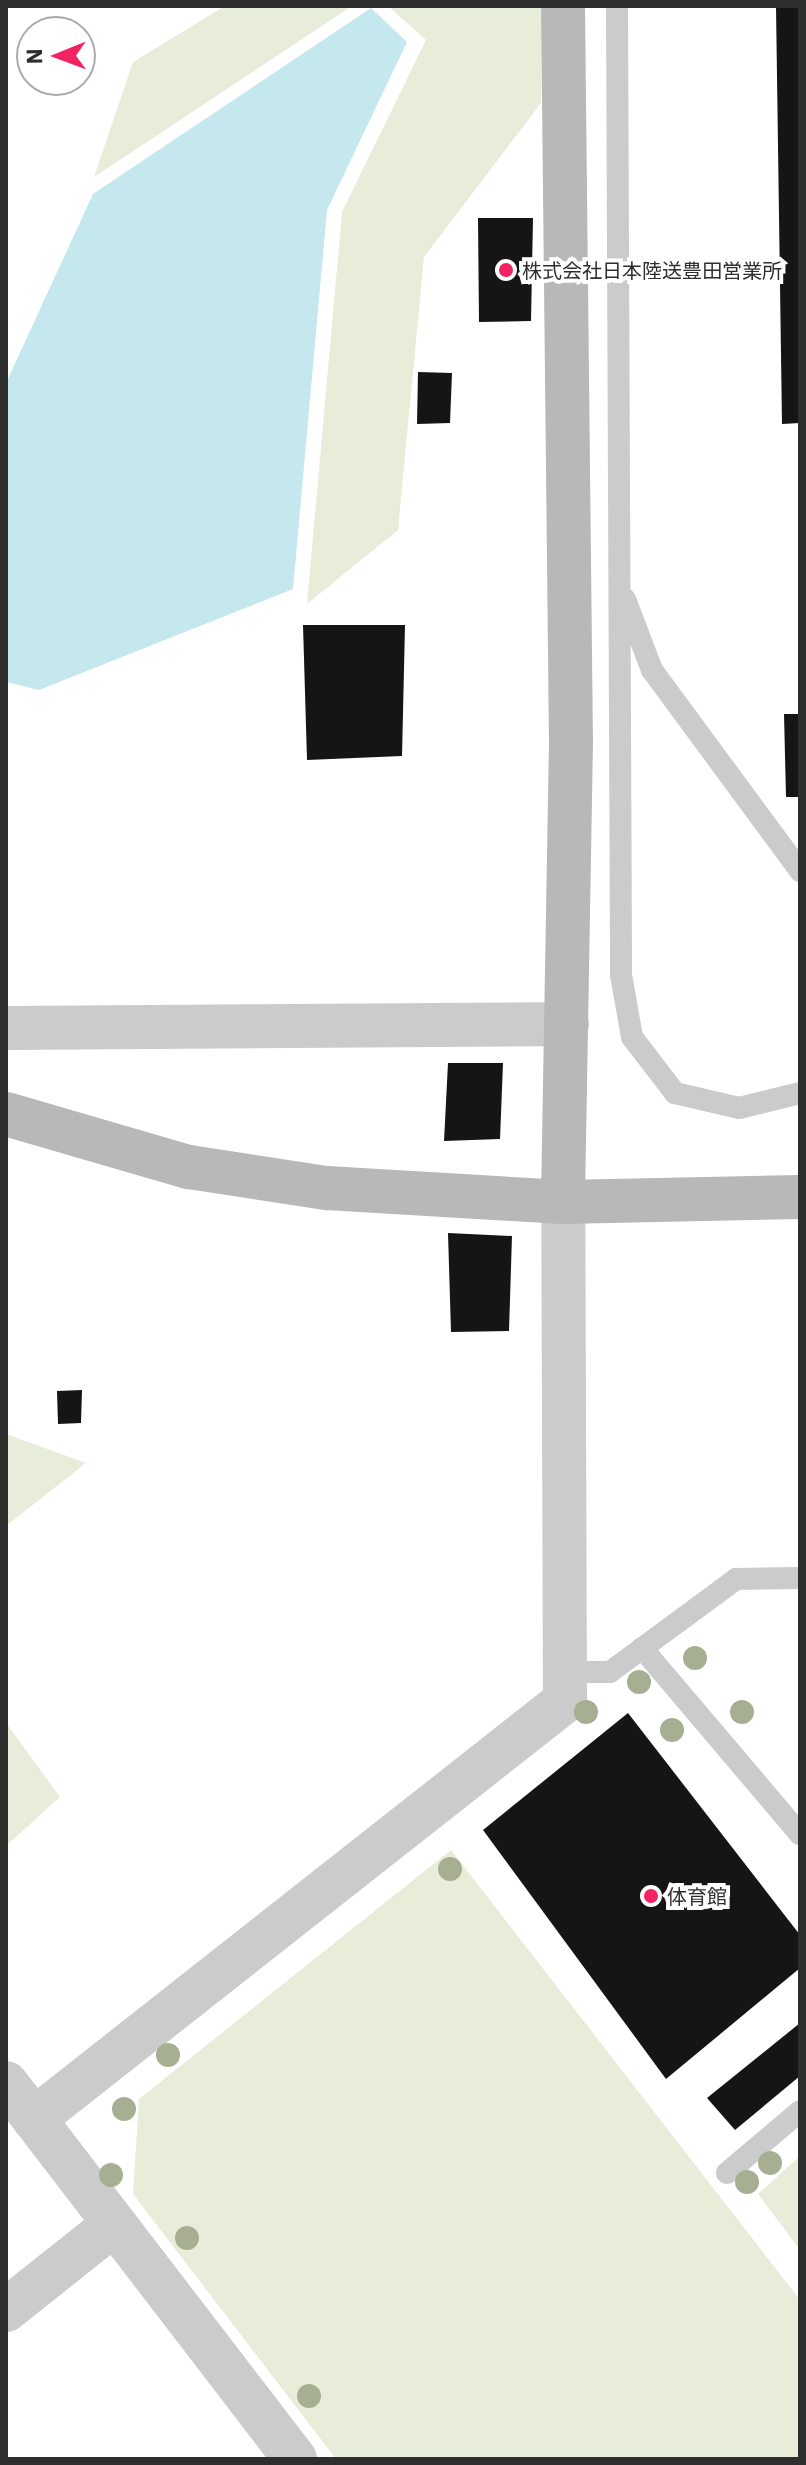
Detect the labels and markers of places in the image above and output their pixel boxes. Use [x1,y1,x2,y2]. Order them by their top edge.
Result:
place label: 株式会社日本陸送豊田営業所 [522,258,782,282]
marker: 株式会社日本陸送豊田営業所 [497,261,515,279]
place label: 体育館 [667,1884,727,1908]
marker: 体育館 [642,1887,660,1905]

